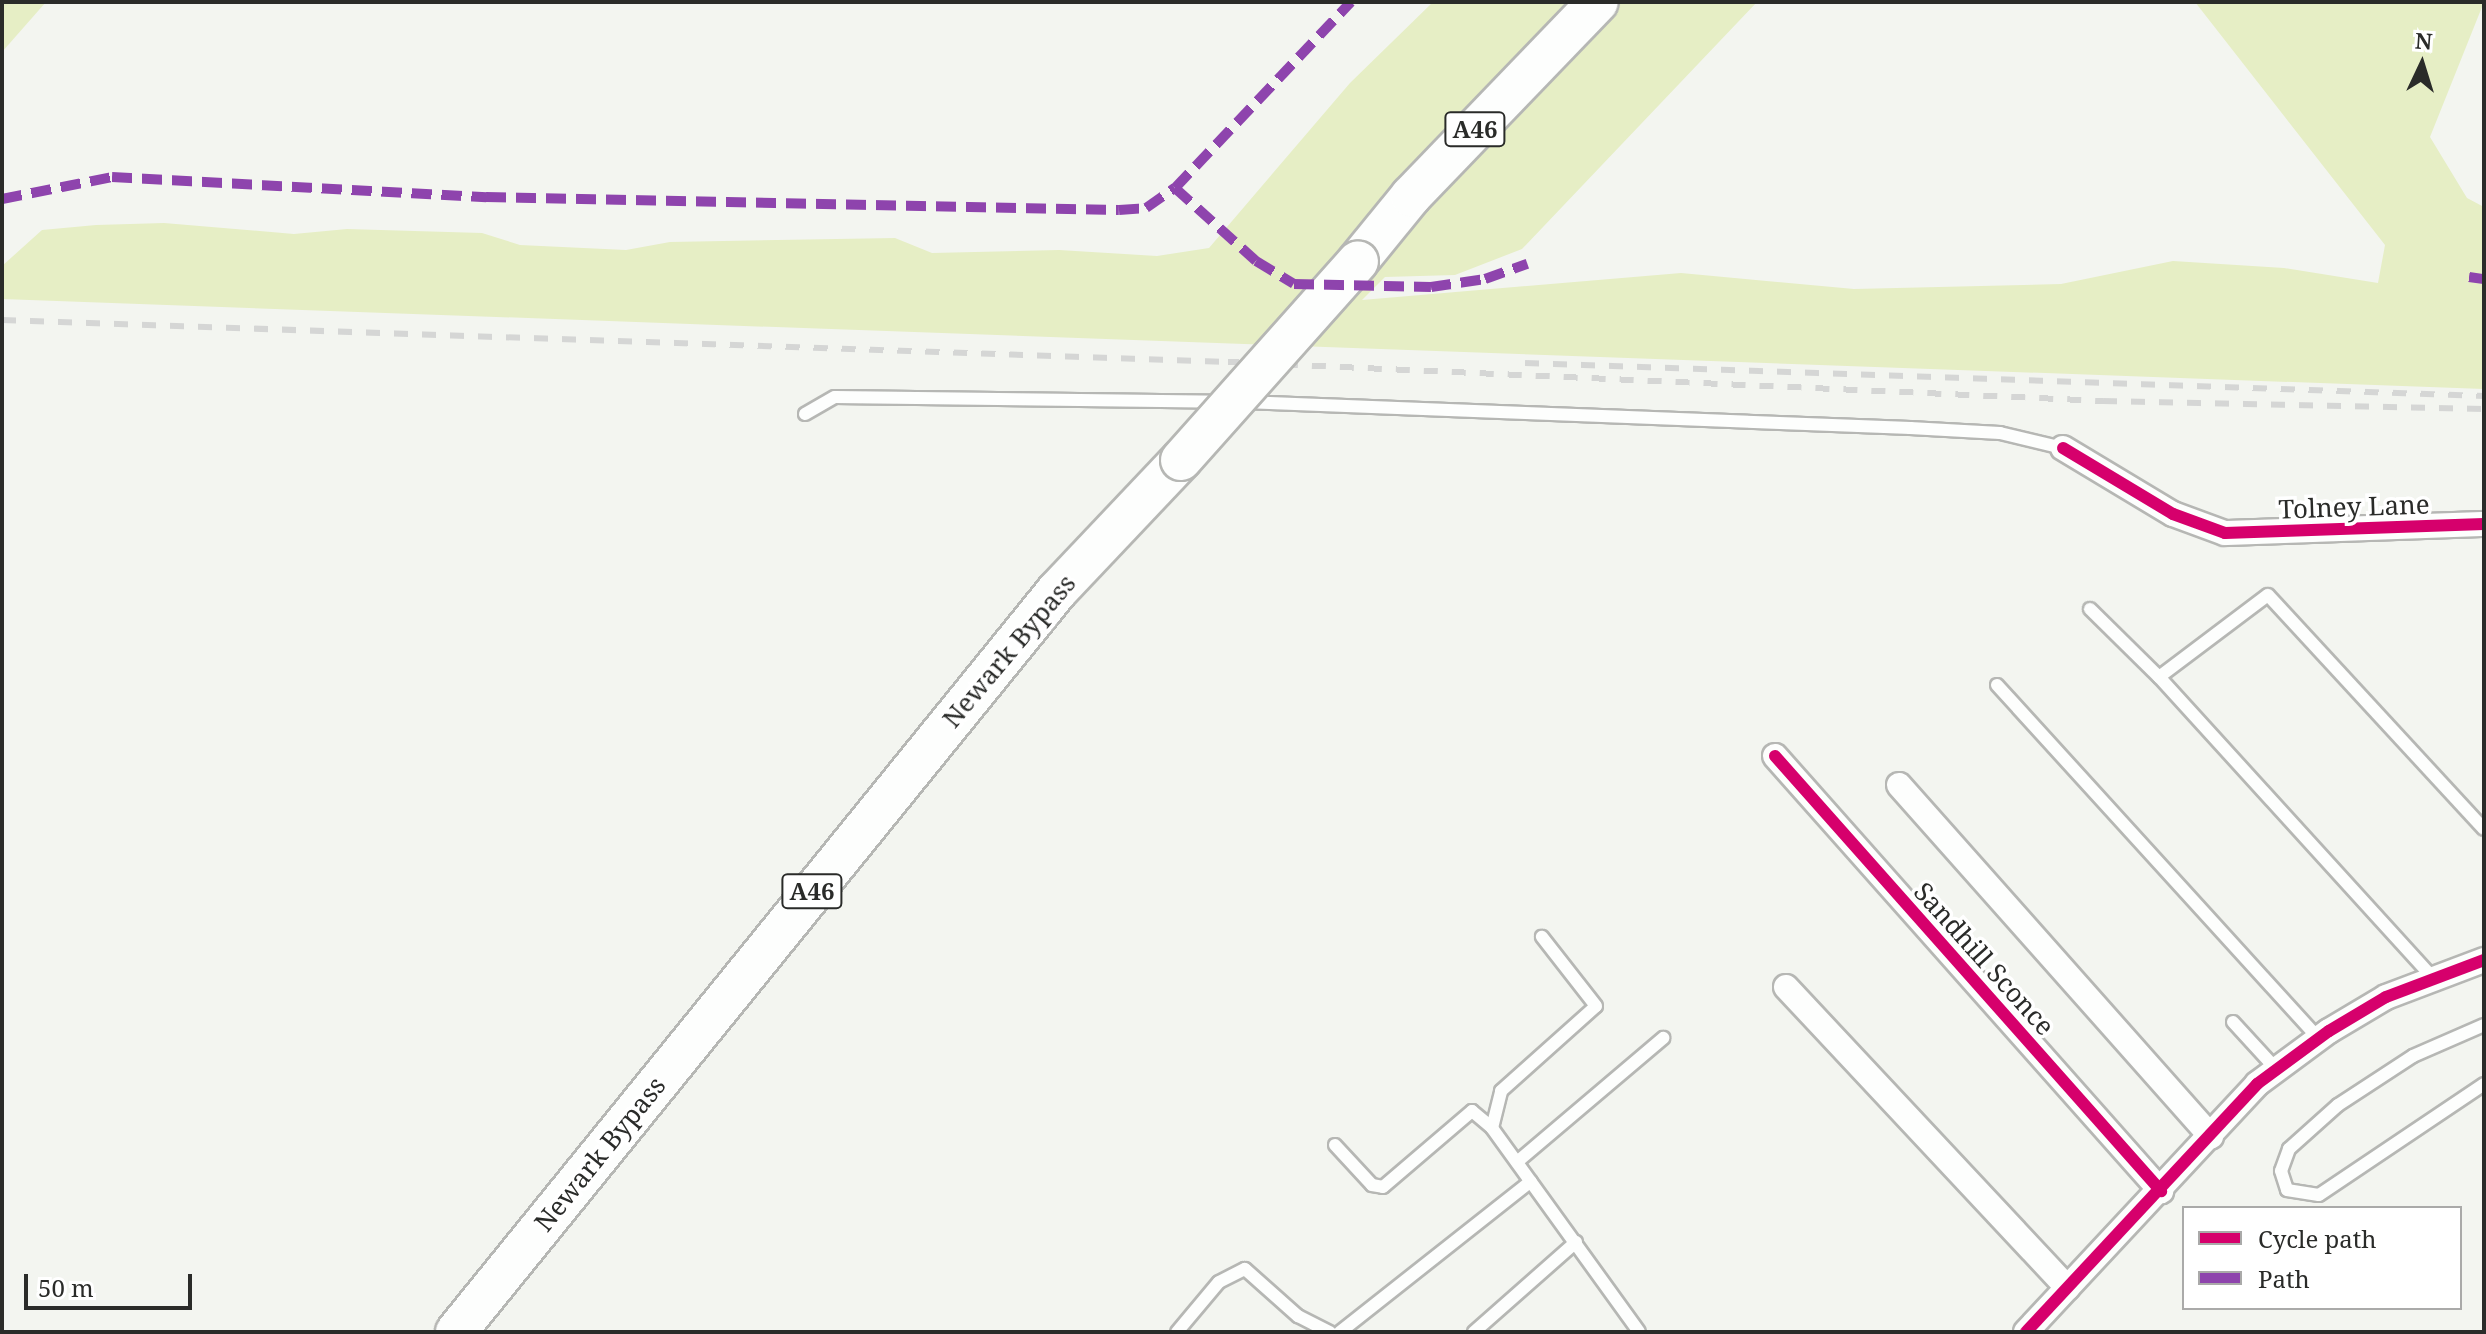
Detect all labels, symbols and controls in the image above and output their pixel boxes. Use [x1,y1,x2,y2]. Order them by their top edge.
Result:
north arrow [2382,24,2462,104]
text: N [2414,24,2433,56]
road number: A46 [1443,109,1507,149]
street label: Tolney Lane [2278,489,2430,525]
street label: Newark Bypass [936,568,1082,734]
road number: A46 [780,871,844,911]
street label: Sandhill Sconce [1907,876,2061,1042]
street label: Newark Bypass [528,1070,672,1238]
legend [2182,1206,2462,1310]
text: Cycle path [2258,1222,2377,1255]
scale bar [28,1258,196,1308]
text: Path [2258,1262,2310,1295]
text: 50 m [38,1271,94,1304]

